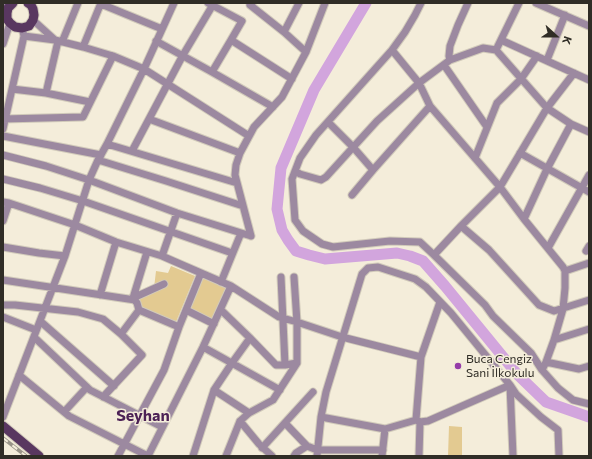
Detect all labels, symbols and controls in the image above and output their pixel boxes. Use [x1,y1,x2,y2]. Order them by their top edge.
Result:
north arrow [536,16,576,56]
text: K [560,35,575,46]
place label: Buca Cengiz Sani İlkokulu [466,352,534,380]
marker: Buca Cengiz Sani İlkokulu [453,361,463,371]
district label: Seyhan [116,406,170,426]

